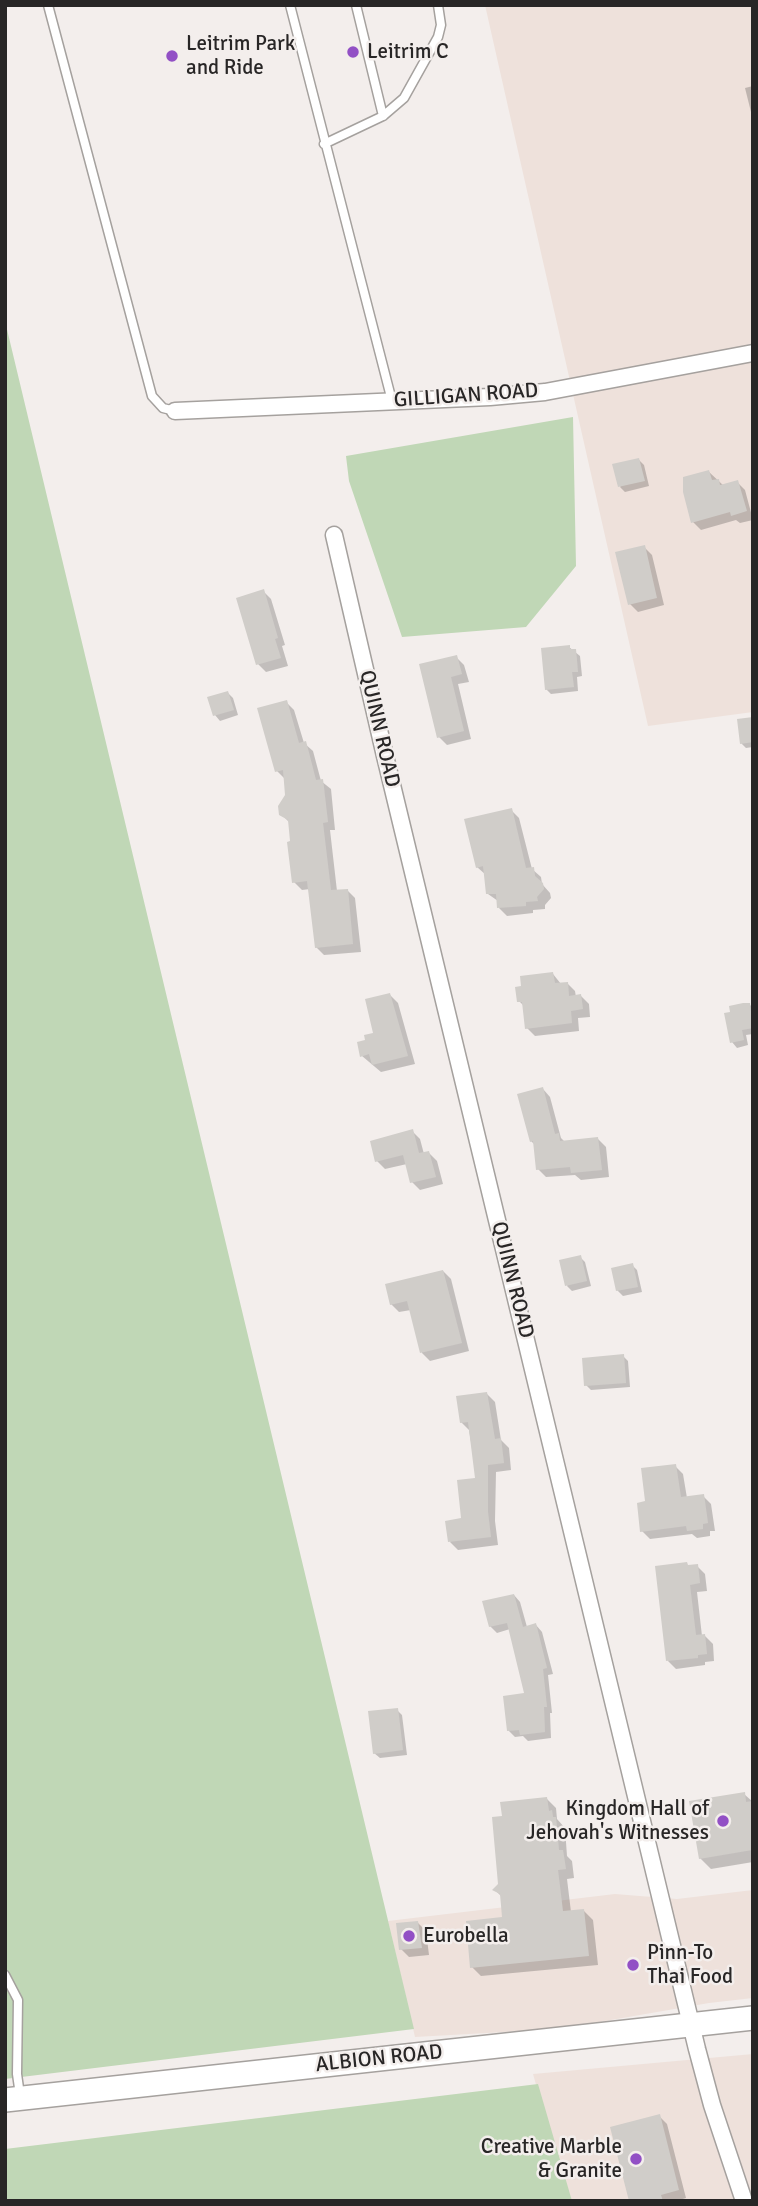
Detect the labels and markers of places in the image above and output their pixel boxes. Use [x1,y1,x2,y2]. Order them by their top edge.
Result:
place label: Leitrim Park and Ride [186,31,295,81]
place label: Leitrim C [367,39,449,65]
marker: Leitrim C [345,44,361,60]
marker: Leitrim Park and Ride [164,48,180,64]
place label: Kingdom Hall of Jehovah's Witnesses [526,1796,709,1846]
marker: Kingdom Hall of Jehovah's Witnesses [715,1813,731,1829]
place label: Eurobella [423,1923,509,1949]
marker: Eurobella [401,1928,417,1944]
place label: Pinn-To Thai Food [647,1940,733,1990]
marker: Pinn-To Thai Food [625,1957,641,1973]
place label: Creative Marble & Granite [481,2134,622,2184]
marker: Creative Marble & Granite [628,2151,644,2167]

